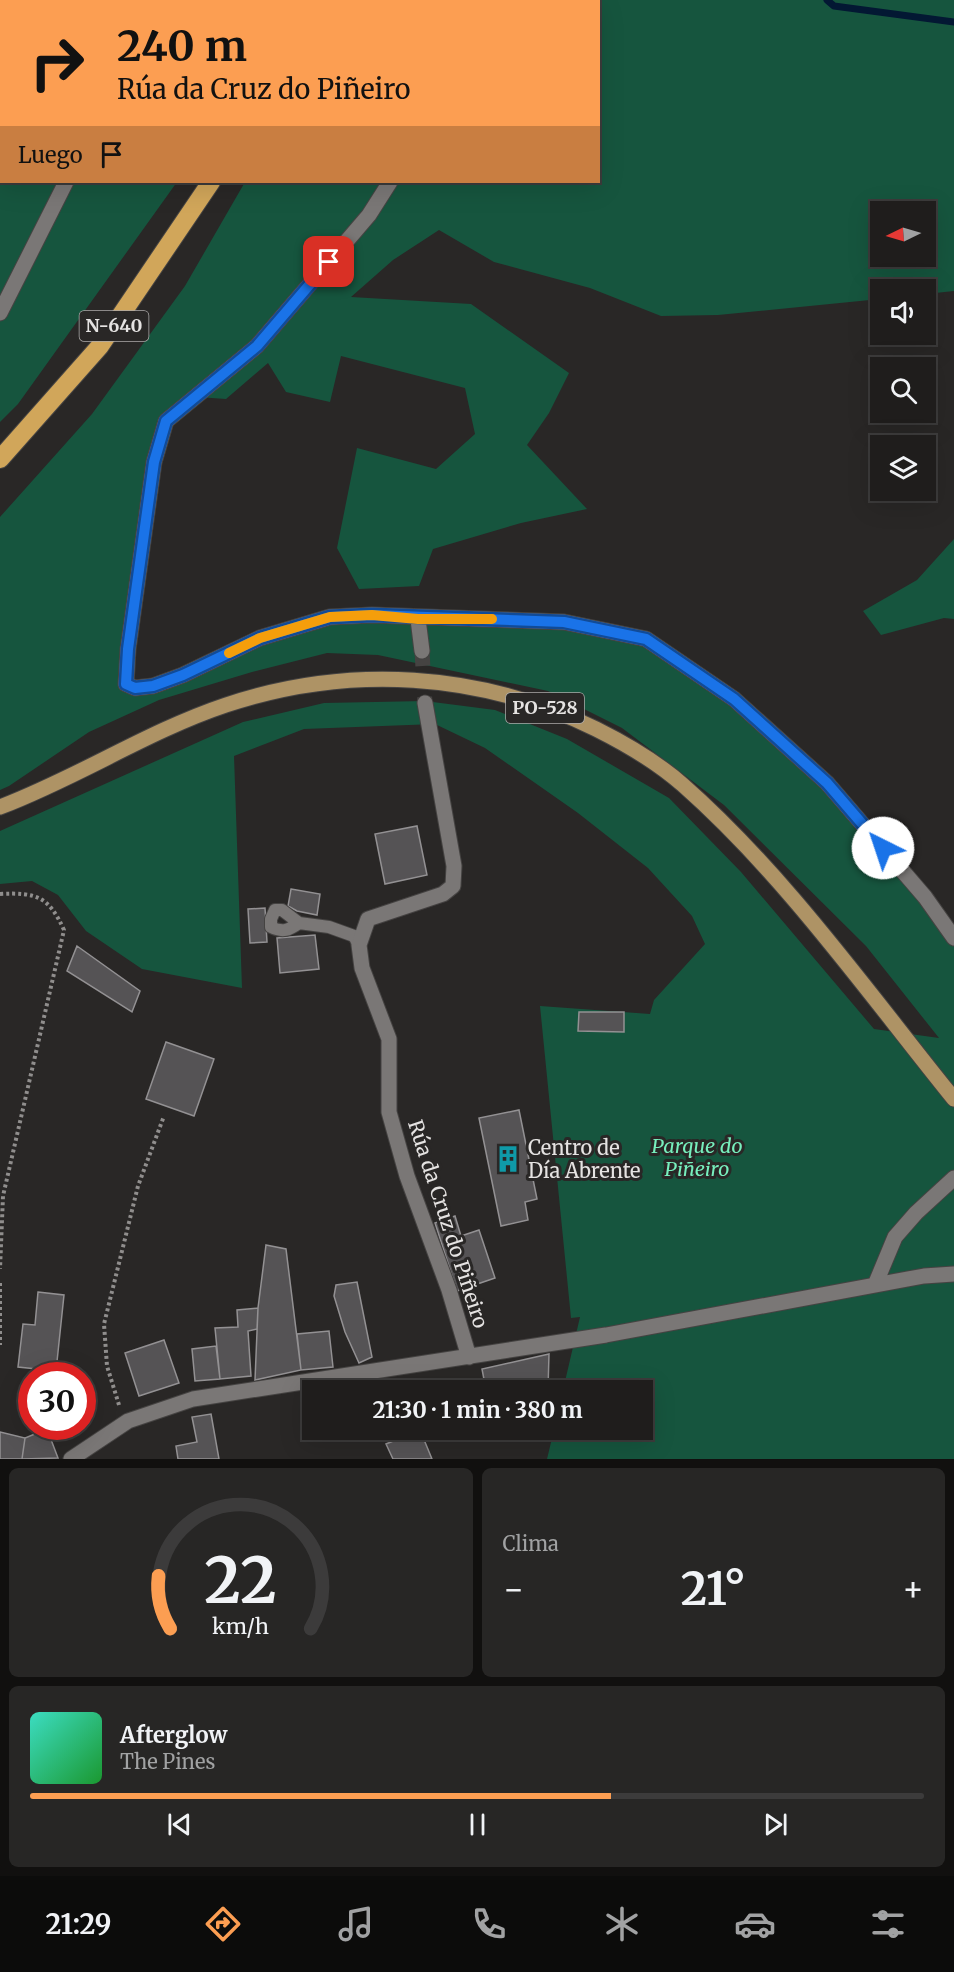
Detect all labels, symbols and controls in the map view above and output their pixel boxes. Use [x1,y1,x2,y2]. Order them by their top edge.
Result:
text: 240 m [117,20,247,72]
icon: right [18,24,96,102]
text: Rúa da Cruz do Piñeiro [117,72,410,106]
icon: arrive [95,138,128,171]
text: Luego [18,141,83,169]
north arrow [870,201,936,267]
map controls [870,201,936,501]
pin [303,236,354,287]
icon: arrive [312,245,345,278]
button: sound [870,279,936,345]
road number: N-640 [80,311,148,341]
button: search [870,357,936,423]
button: layers [870,435,936,501]
road number: PO-528 [506,693,584,723]
position arrow [851,816,915,880]
street label: Rúa da Cruz do Piñeiro [403,1117,494,1331]
park label: Parque do Piñeiro [651,1133,743,1181]
place label: Centro de Día Abrente [528,1135,641,1183]
building icon: Centro de Día Abrente [493,1144,523,1174]
speed limit sign: 30 [18,1362,96,1440]
text: 21:30 · 1 min · 380 m [372,1396,583,1424]
text: Clima [503,1531,559,1556]
text: 22 [204,1542,277,1620]
text: 21° [681,1561,746,1617]
text: − [503,1569,525,1610]
text: + [902,1569,924,1610]
text: km/h [212,1614,269,1641]
text: Afterglow [120,1721,227,1749]
text: The Pines [120,1749,215,1774]
icon: previous [163,1808,196,1841]
icon: pause [461,1808,494,1841]
icon: next [759,1808,792,1841]
icon: directions [202,1903,244,1945]
icon: music [335,1903,377,1945]
icon: phone [468,1903,510,1945]
icon: climate [601,1903,643,1945]
icon: car [734,1903,776,1945]
icon: filters [867,1903,909,1945]
text: 21:29 [45,1907,112,1941]

